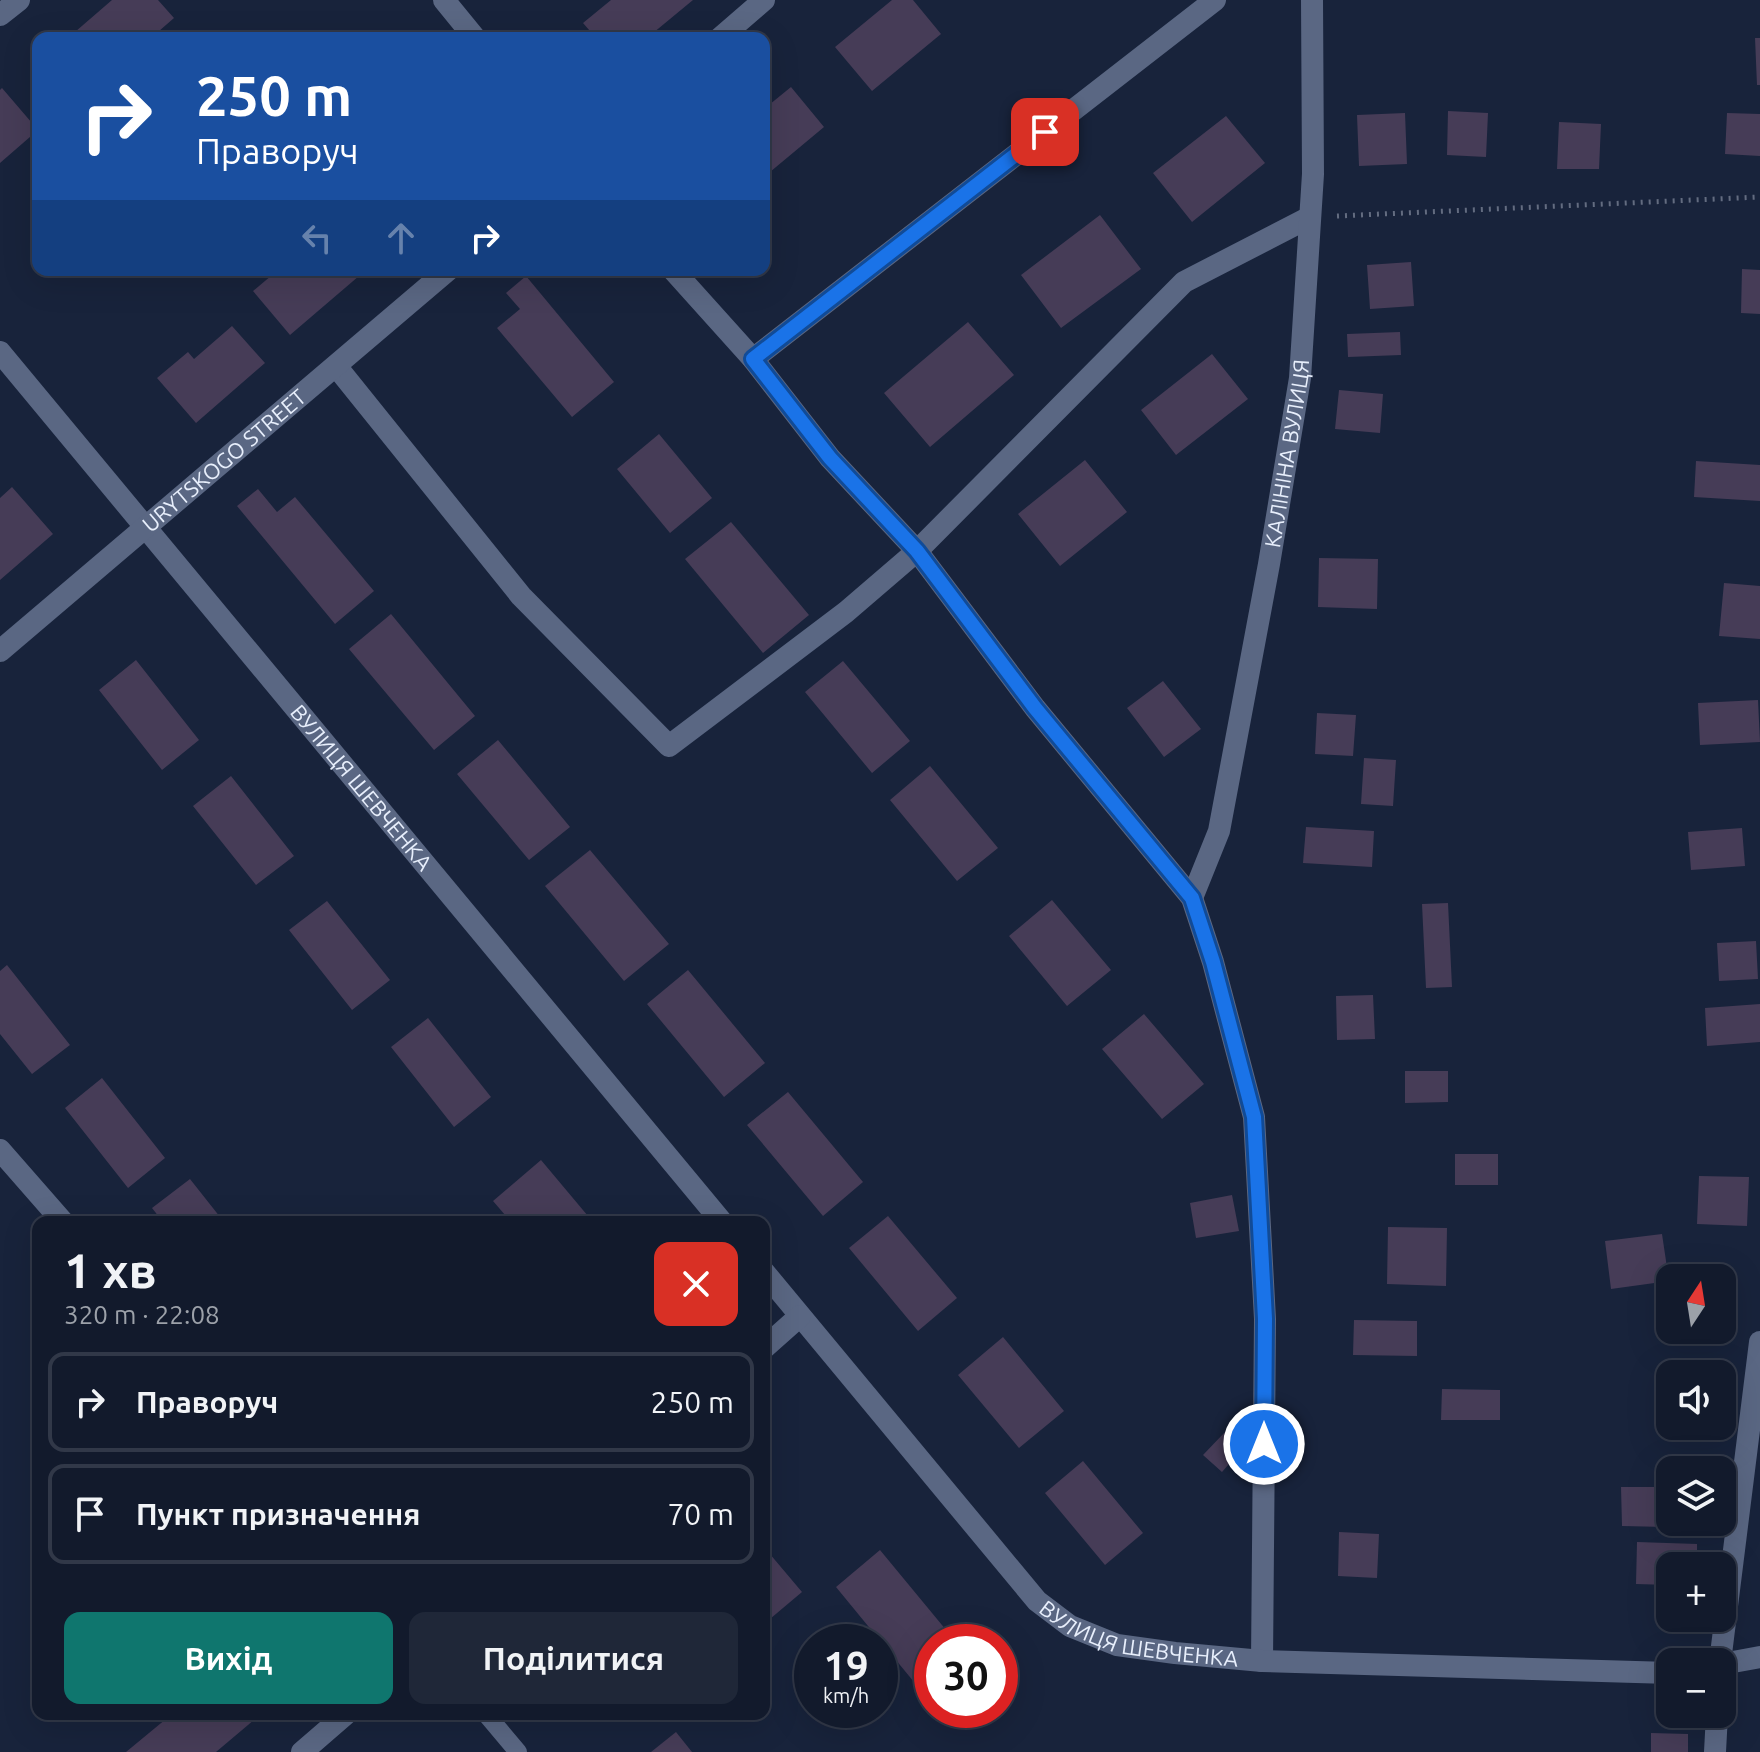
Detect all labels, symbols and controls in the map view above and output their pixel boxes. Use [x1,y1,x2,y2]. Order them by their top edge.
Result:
icon: right [64,64,168,168]
text: 250 m [196,64,352,127]
pin [1011,98,1079,166]
icon: arrive [1023,110,1067,154]
text: Праворуч [196,130,359,171]
icon: left [295,216,339,260]
icon: ahead [379,216,423,260]
icon: right [463,216,507,260]
street label: КАЛІНІНА ВУЛИЦЯ [1259,358,1313,549]
street label: URYTSKOGO STREET [137,384,310,537]
street label: ВУЛИЦЯ ШЕВЧЕНКА [286,699,438,876]
button: close [654,1242,738,1326]
text: 1 хв [64,1243,157,1297]
north arrow [1656,1264,1736,1344]
map controls [1656,1264,1736,1728]
text: 320 m · 22:08 [64,1300,220,1329]
button: sound [1656,1360,1736,1440]
icon: right [68,1380,112,1424]
text: Праворуч [136,1385,278,1419]
text: 250 m [650,1385,734,1419]
position arrow [1222,1402,1306,1486]
button: layers [1656,1456,1736,1536]
icon: arrive [68,1492,112,1536]
text: Пункт призначення [136,1497,420,1531]
text: 70 m [667,1497,734,1531]
button: + [1656,1552,1736,1632]
street label: ВУЛИЦЯ ШЕВЧЕНКА [1035,1595,1240,1671]
button: Вихід [64,1612,393,1704]
button: Поділитися [409,1612,738,1704]
speed limit sign: 30 [914,1624,1018,1728]
text: 19 [823,1643,869,1688]
button: − [1656,1648,1736,1728]
text: km/h [823,1684,869,1707]

